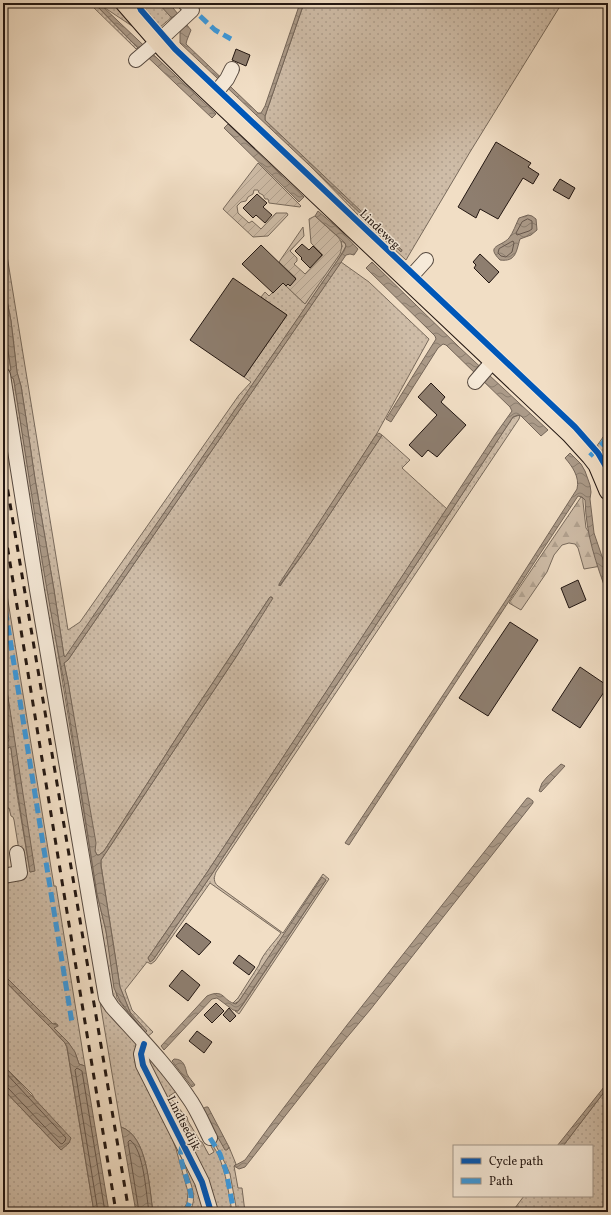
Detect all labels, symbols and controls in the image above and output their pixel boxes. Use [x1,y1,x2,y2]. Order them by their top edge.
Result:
street label: Lindeweg [355,206,403,253]
street label: Lindtsedijk [162,1093,204,1154]
legend [453,1145,593,1197]
text: Cycle path [489,1154,544,1170]
text: Path [489,1174,513,1190]

